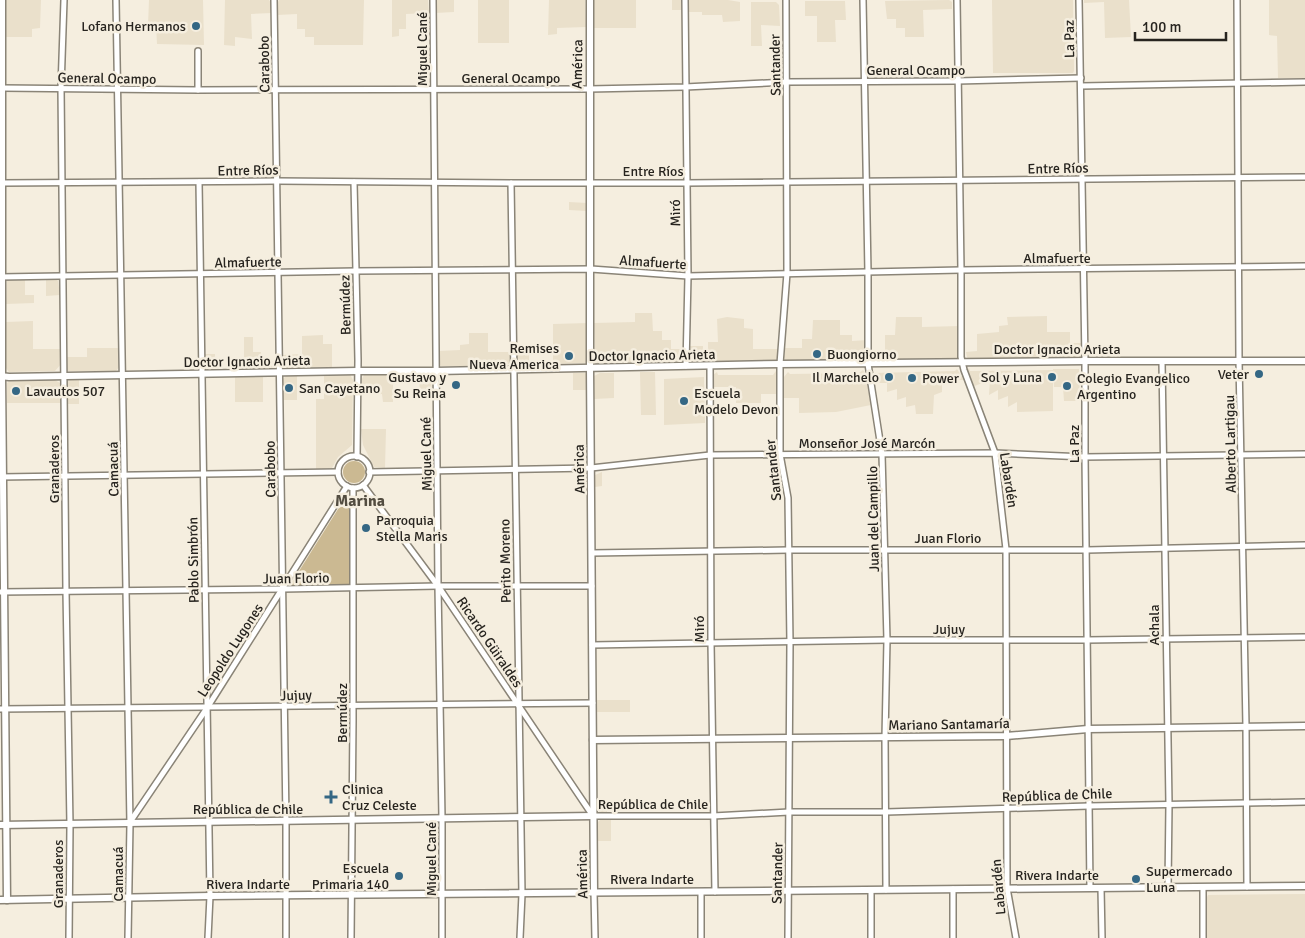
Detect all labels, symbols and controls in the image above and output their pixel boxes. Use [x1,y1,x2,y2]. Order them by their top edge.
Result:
scale bar [1135,10,1226,42]
street label: Miguel Cané [414,12,431,86]
place label: Lofano Hermanos [81,18,186,35]
text: 100 m [1142,18,1182,36]
marker: Lofano Hermanos [190,20,202,32]
street label: La Paz [1061,20,1078,58]
street label: Santander [766,33,785,96]
street label: Carabobo [256,35,273,93]
street label: América [569,39,586,89]
street label: General Ocampo [867,62,965,79]
street label: General Ocampo [57,69,157,88]
street label: General Ocampo [462,70,560,87]
street label: Entre Ríos [1027,159,1089,178]
street label: Entre Ríos [217,161,279,180]
street label: Entre Ríos [622,163,684,180]
street label: Miró [667,199,684,227]
street label: Almafuerte [1023,250,1091,267]
street label: Almafuerte [619,252,687,273]
street label: Almafuerte [214,253,282,272]
street label: Bermúdez [336,275,355,335]
place label: Remises Nueva America [469,340,559,373]
street label: Doctor Ignacio Arieta [993,341,1121,358]
street label: Doctor Ignacio Arieta [588,346,716,365]
place label: Buongiorno [827,346,897,363]
marker: Buongiorno [811,348,823,360]
marker: Remises Nueva America [563,350,575,362]
street label: Doctor Ignacio Arieta [183,352,311,371]
place label: Veter [1218,366,1250,383]
marker: Veter [1253,368,1265,380]
place label: Gustavo y Su Reina [388,369,446,402]
place label: Il Marchelo [812,369,879,386]
place label: Sol y Luna [981,369,1042,386]
place label: Power [922,370,960,387]
place label: Colegio Evangelico Argentino [1077,370,1190,403]
marker: Il Marchelo [883,371,895,383]
marker: Sol y Luna [1046,371,1058,383]
marker: Power [906,372,918,384]
marker: Gustavo y Su Reina [450,379,462,391]
place label: San Cayetano [299,380,380,397]
marker: Colegio Evangelico Argentino [1061,380,1073,392]
marker: San Cayetano [283,382,295,394]
place label: Lavautos 507 [26,383,105,400]
marker: Lavautos 507 [10,385,22,397]
place label: Escuela Modelo Devon [694,385,778,418]
marker: Escuela Modelo Devon [678,395,690,407]
street label: Alberto Lartigau [1221,395,1240,493]
street label: Miguel Cané [417,417,436,491]
street label: La Paz [1066,425,1083,463]
street label: Granaderos [46,435,63,503]
street label: Monseñor José Marcón [799,435,936,452]
street label: Santander [762,438,785,502]
street label: Carabobo [262,440,279,498]
street label: Camacuá [105,441,122,497]
street label: América [571,444,588,494]
street label: Labardén [996,451,1021,509]
street label: Juan del Campillo [864,466,883,572]
district label: Marina [335,491,385,511]
place label: Parroquia Stella Maris [376,512,448,545]
street label: Pablo Simbrón [184,517,203,603]
street label: Perito Moreno [496,519,515,603]
marker: Parroquia Stella Maris [360,522,372,534]
street label: Juan Florio [915,530,981,547]
street label: Juan Florio [262,569,330,588]
street label: Ricardo Güiraldes [453,594,526,691]
street label: Leopoldo Lugones [194,600,267,700]
street label: Achala [1146,605,1163,646]
street label: Miró [691,615,708,643]
street label: Jujuy [933,621,965,638]
street label: Bermúdez [334,683,351,743]
street label: Jujuy [280,686,313,705]
street label: Mariano Santamaría [888,715,1010,734]
place label: Clinica Cruz Celeste [342,781,417,814]
street label: República de Chile [1001,785,1113,806]
marker: Clinica Cruz Celeste [324,790,338,804]
street label: República de Chile [598,796,708,813]
street label: República de Chile [193,801,303,818]
street label: Miguel Cané [423,822,440,896]
street label: Granaderos [50,840,67,908]
street label: Santander [768,841,787,904]
street label: Camacuá [110,846,127,902]
street label: América [574,849,591,899]
street label: Labardén [988,858,1009,916]
place label: Escuela Primaria 140 [312,860,389,893]
place label: Supermercado Luna [1146,863,1232,896]
street label: Rivera Indarte [1015,867,1099,884]
marker: Escuela Primaria 140 [393,870,405,882]
street label: Rivera Indarte [610,871,694,888]
marker: Supermercado Luna [1130,873,1142,885]
street label: Rivera Indarte [206,876,290,893]

